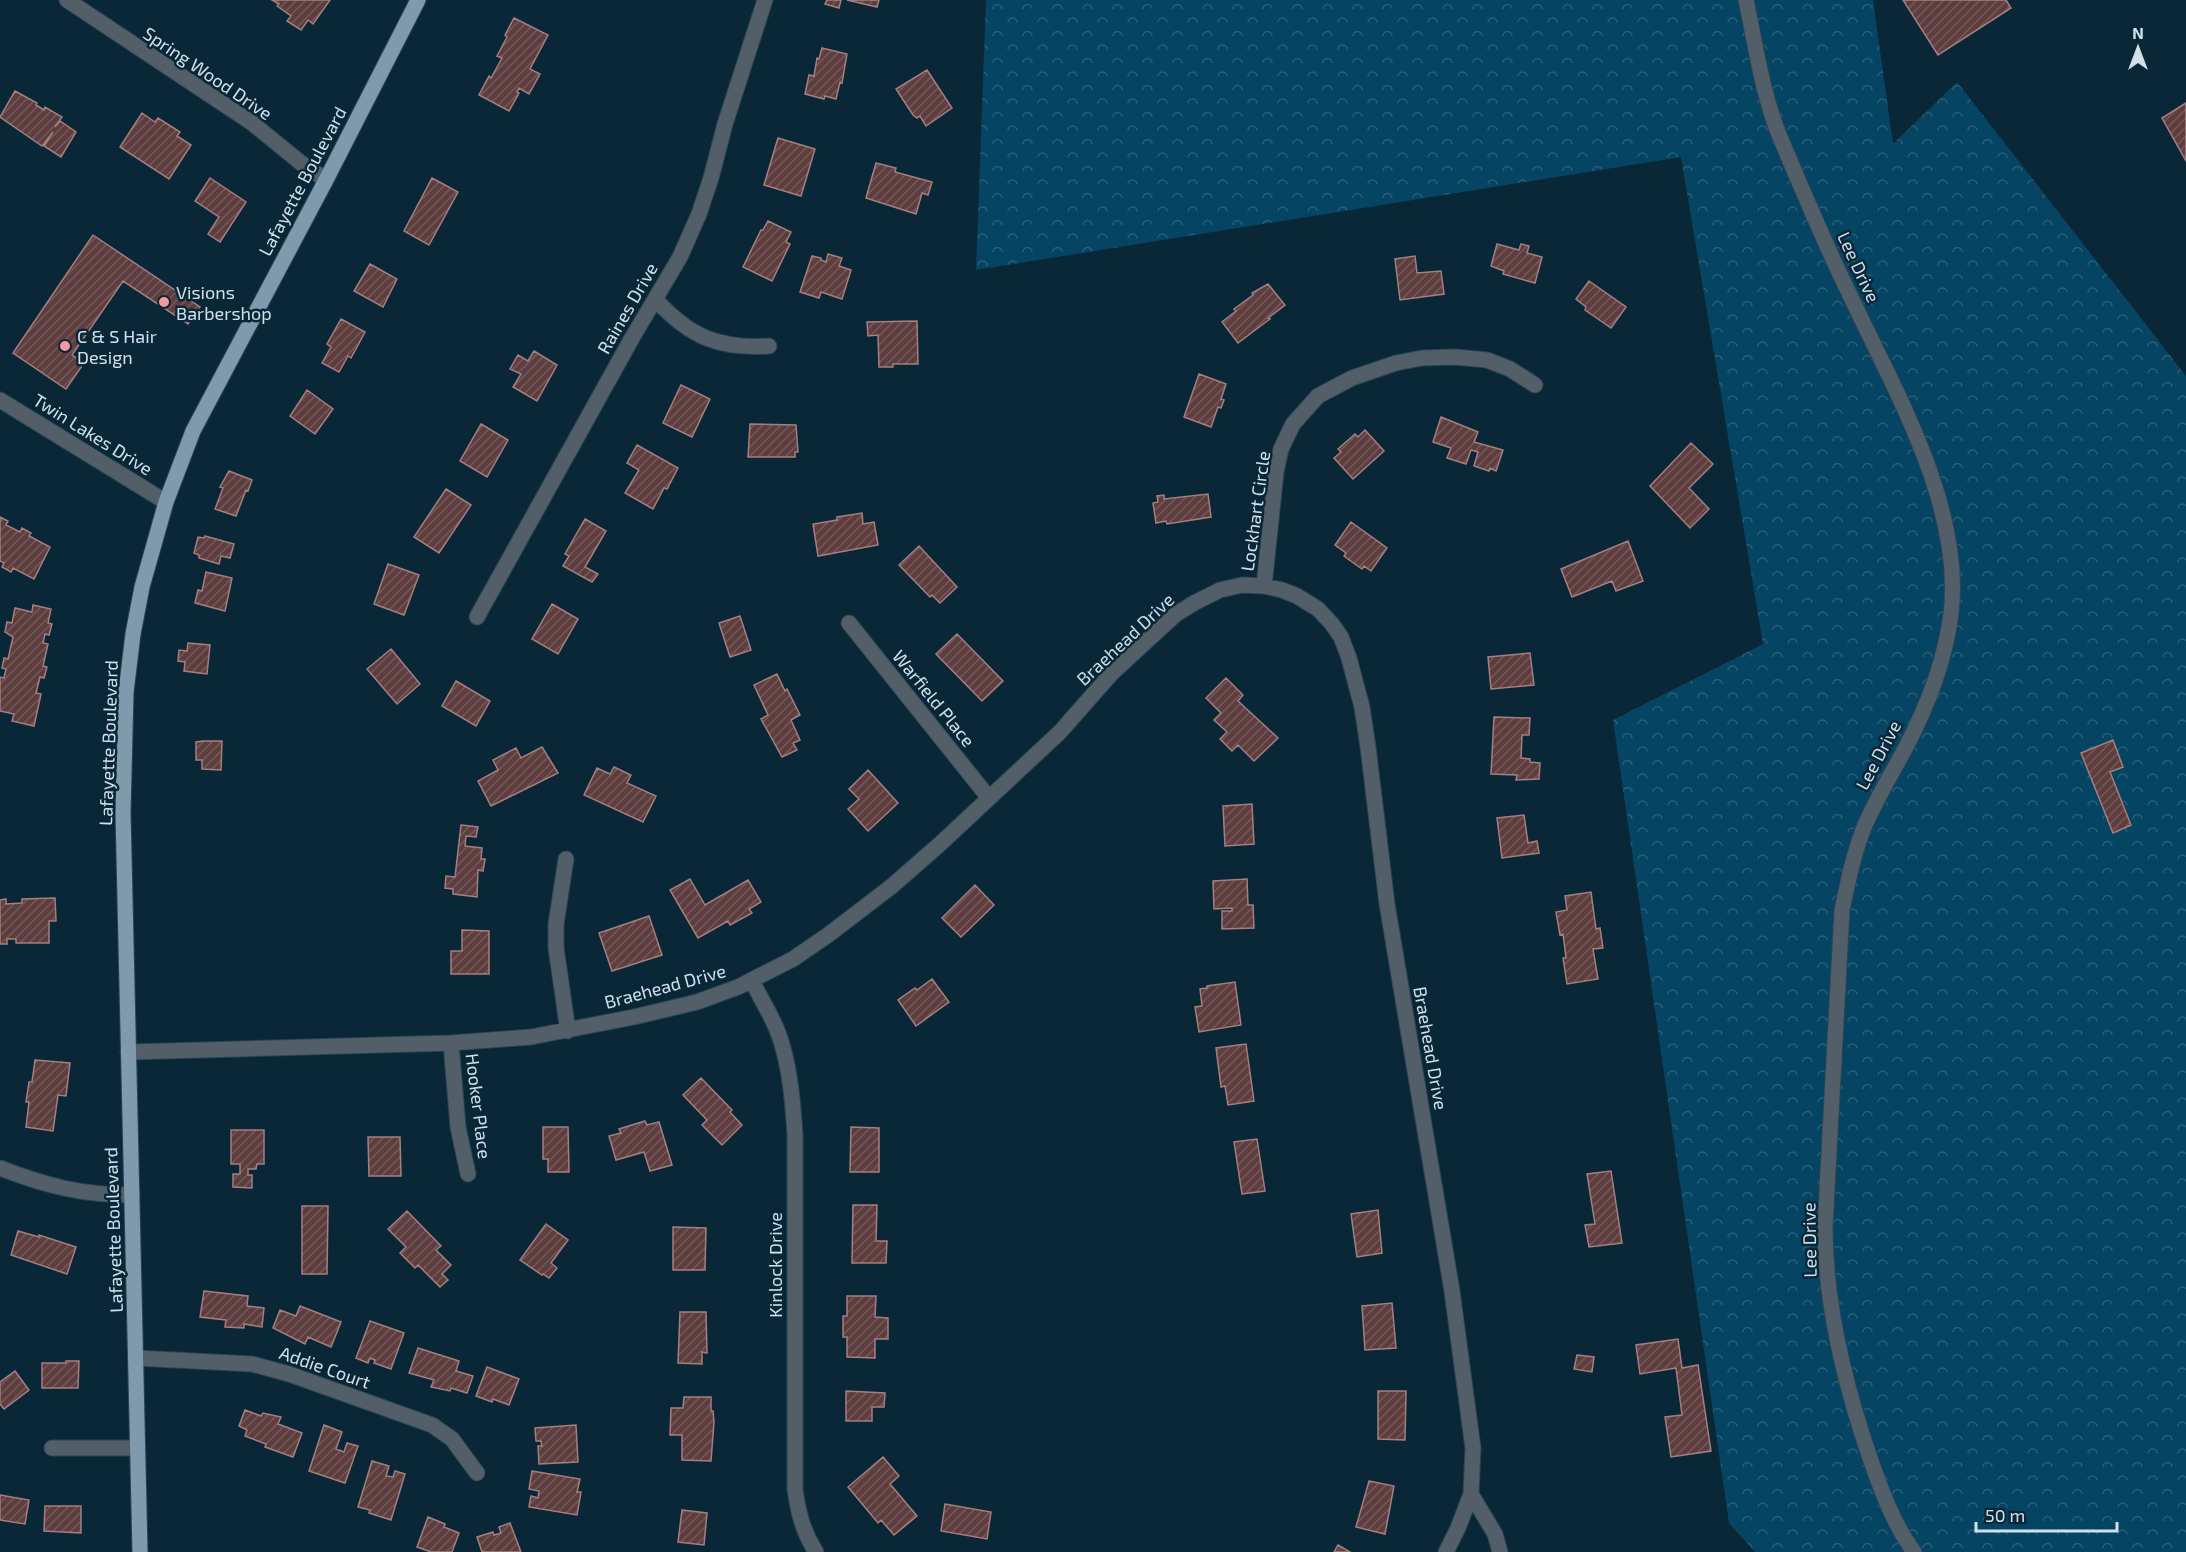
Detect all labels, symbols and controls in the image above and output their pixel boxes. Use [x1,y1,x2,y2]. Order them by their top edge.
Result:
north arrow [2108,18,2168,78]
street label: Spring Wood Drive [139,22,277,124]
text: N [2132,23,2144,42]
street label: Lafayette Boulevard [253,103,351,259]
street label: Lee Drive [1833,228,1885,306]
street label: Raines Drive [592,259,662,357]
place label: Visions Barbershop [176,281,272,324]
marker: Visions Barbershop [157,295,171,309]
place label: C & S Hair Design [77,325,157,368]
marker: C & S Hair Design [58,339,72,353]
street label: Twin Lakes Drive [29,389,157,479]
street label: Lockhart Circle [1236,449,1274,573]
street label: Braehead Drive [1072,588,1178,690]
street label: Warfield Place [888,645,980,751]
street label: Lafayette Boulevard [94,660,122,826]
street label: Lee Drive [1851,717,1905,793]
street label: Braehead Drive [602,959,728,1013]
street label: Braehead Drive [1409,985,1453,1111]
street label: Hooker Place [462,1052,496,1160]
street label: Lafayette Boulevard [99,1147,127,1313]
street label: Lee Drive [1797,1202,1821,1278]
street label: Kinlock Drive [764,1212,786,1318]
street label: Addie Court [277,1341,374,1393]
scale bar [1976,1495,2117,1533]
text: 50 m [1985,1504,2025,1526]

